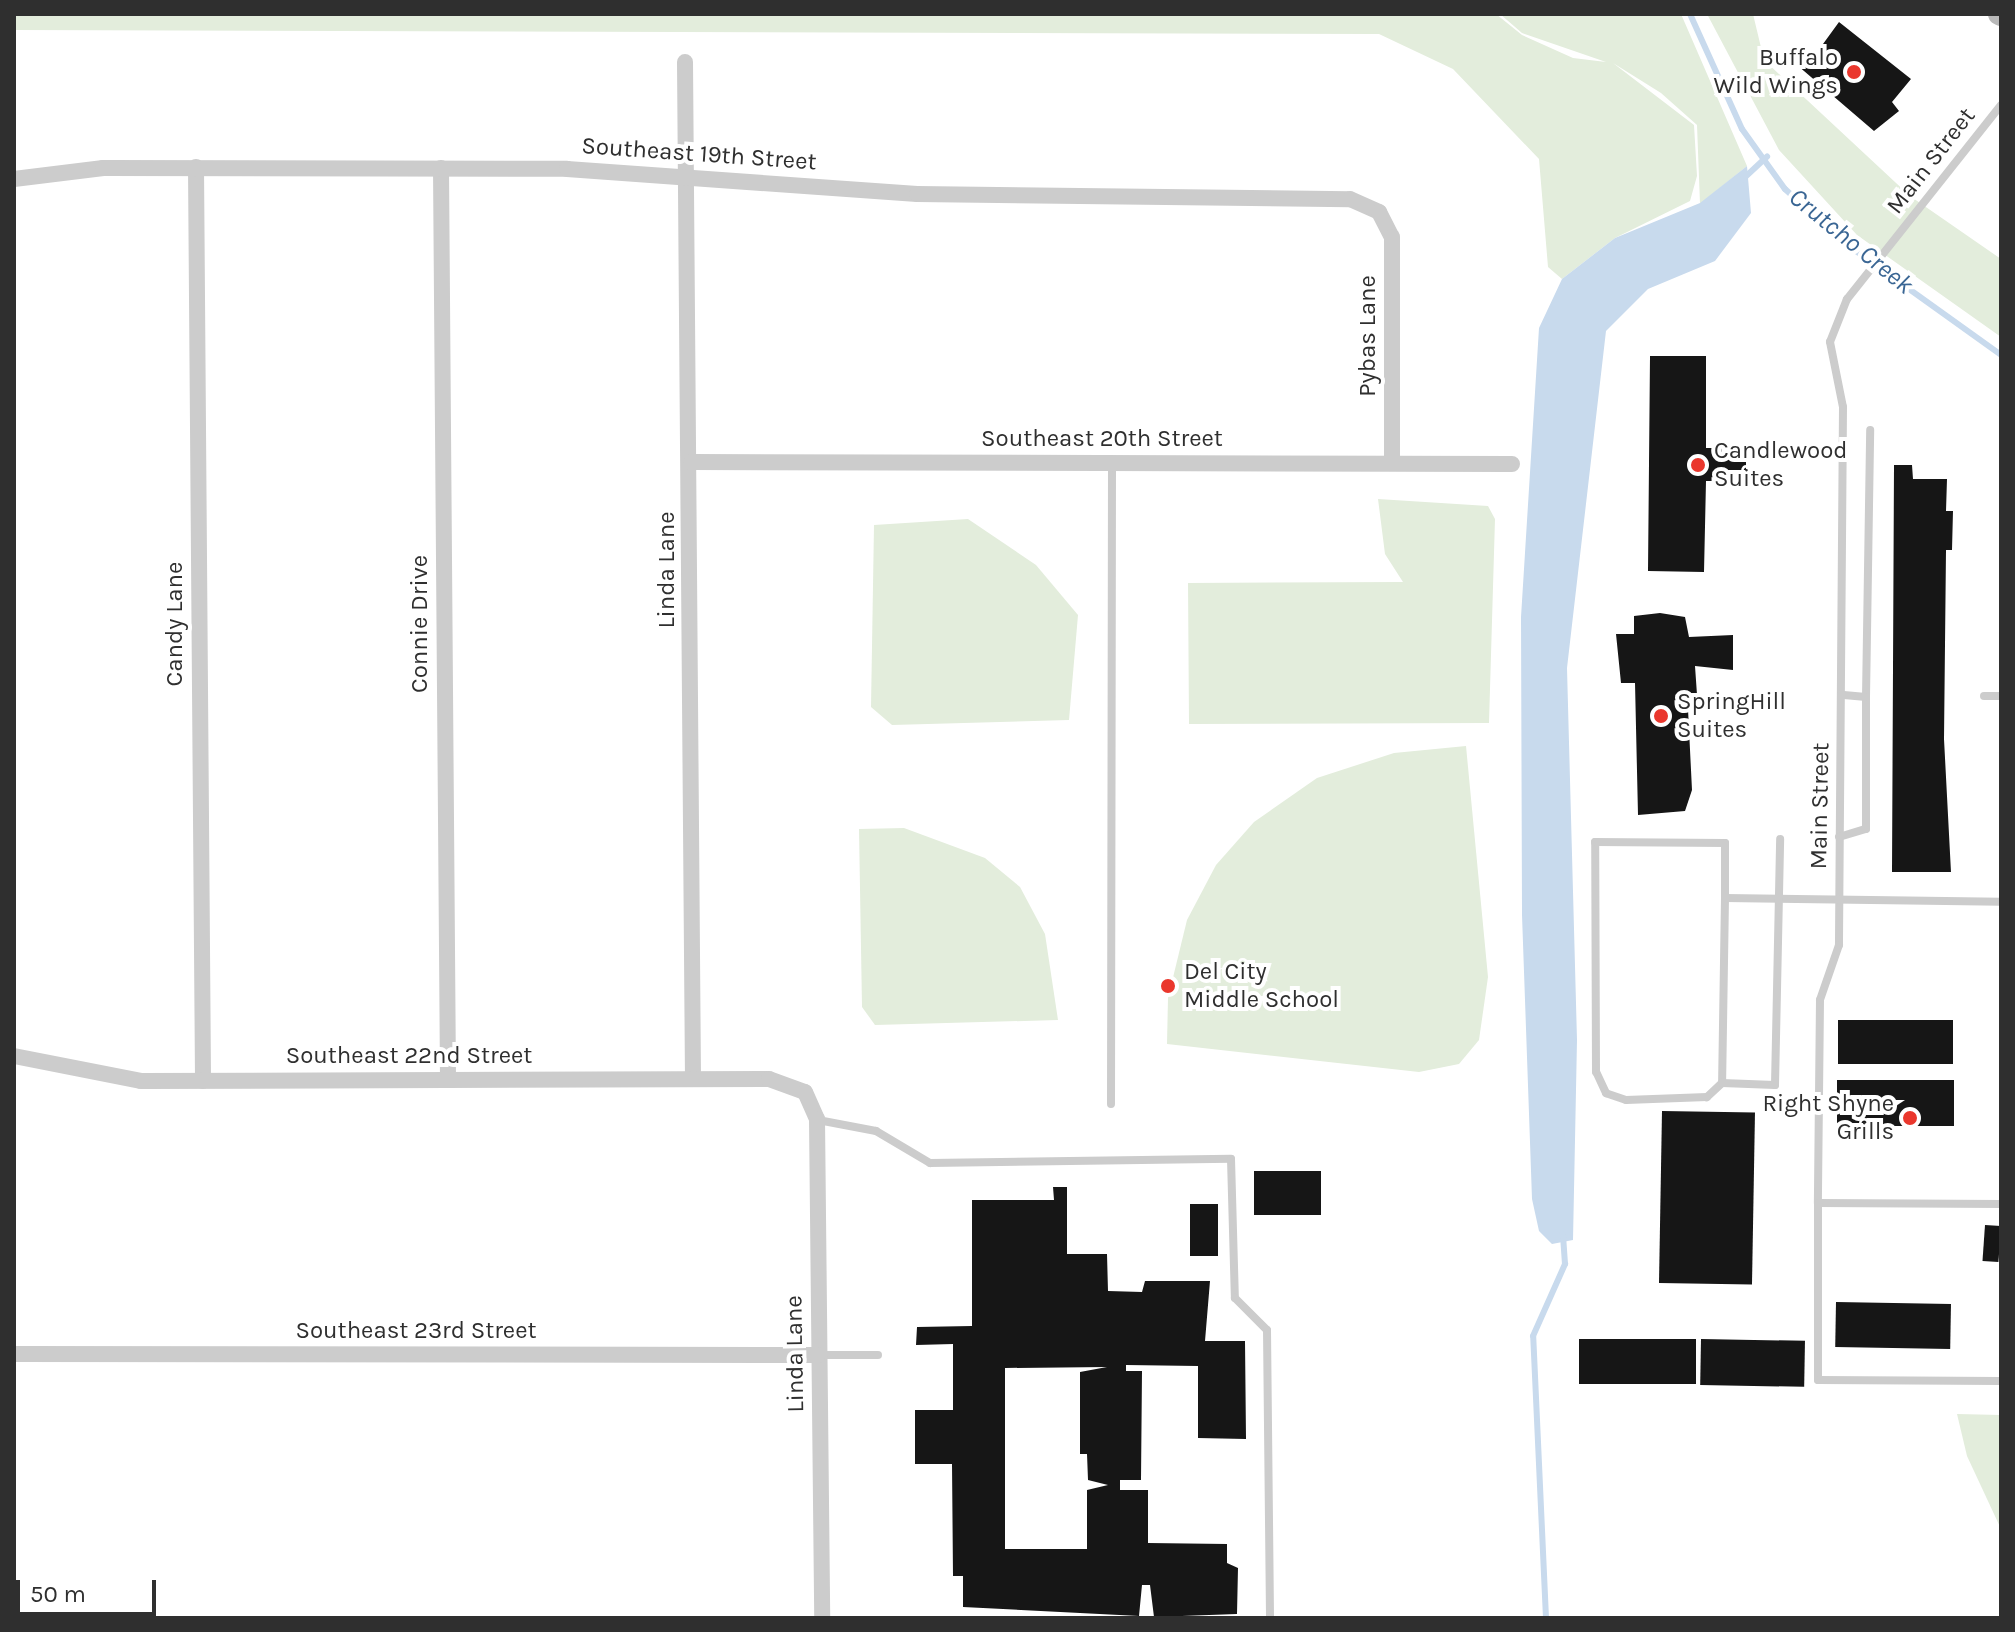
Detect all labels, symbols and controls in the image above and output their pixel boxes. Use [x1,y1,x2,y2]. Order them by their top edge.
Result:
place label: Buffalo Wild Wings [1714,44,1838,100]
marker: Buffalo Wild Wings [1845,63,1863,81]
street label: Main Street [1881,102,1981,220]
street label: Southeast 19th Street [581,131,817,177]
water label: Crutcho Creek [1782,181,1920,301]
street label: Pybas Lane [1354,275,1382,397]
street label: Southeast 20th Street [981,425,1223,453]
place label: Candlewood Suites [1714,437,1848,493]
marker: Candlewood Suites [1689,456,1707,474]
street label: Linda Lane [653,511,681,629]
street label: Connie Drive [406,555,434,693]
street label: Candy Lane [161,562,189,686]
place label: SpringHill Suites [1677,688,1786,744]
marker: SpringHill Suites [1652,707,1670,725]
street label: Main Street [1804,742,1836,870]
place label: Del City Middle School [1184,958,1339,1014]
marker: Del City Middle School [1159,977,1177,995]
street label: Southeast 22nd Street [286,1042,532,1070]
place label: Right Shyne Grills [1762,1090,1894,1146]
marker: Right Shyne Grills [1901,1109,1919,1127]
street label: Linda Lane [780,1295,810,1413]
street label: Southeast 23rd Street [295,1317,537,1345]
scale bar [20,1564,160,1614]
text: 50 m [30,1580,86,1608]

